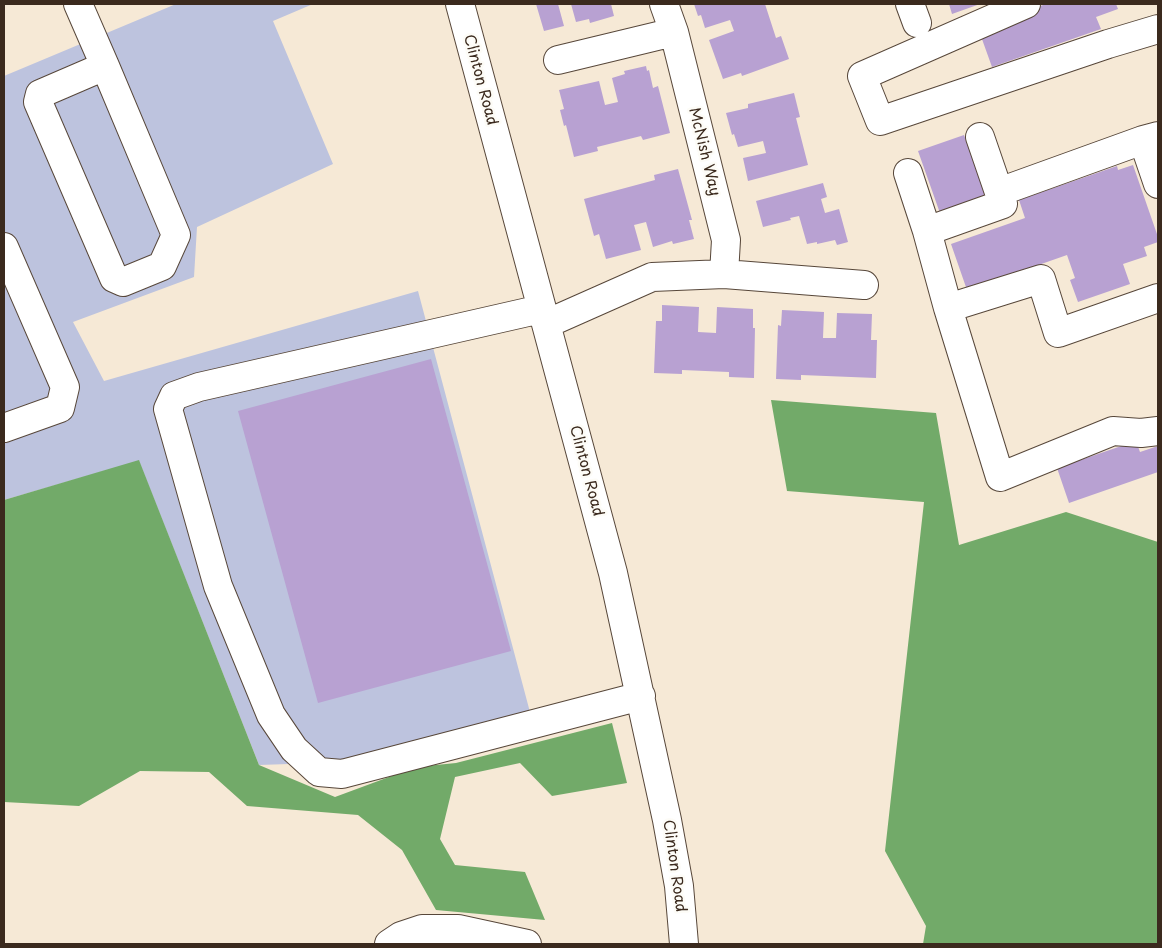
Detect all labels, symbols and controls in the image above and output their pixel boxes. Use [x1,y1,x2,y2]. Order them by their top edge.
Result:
street label: Clinton Road [459,33,501,127]
street label: McNish Way [684,106,724,198]
street label: Clinton Road [565,424,607,518]
street label: Clinton Road [659,819,689,913]

